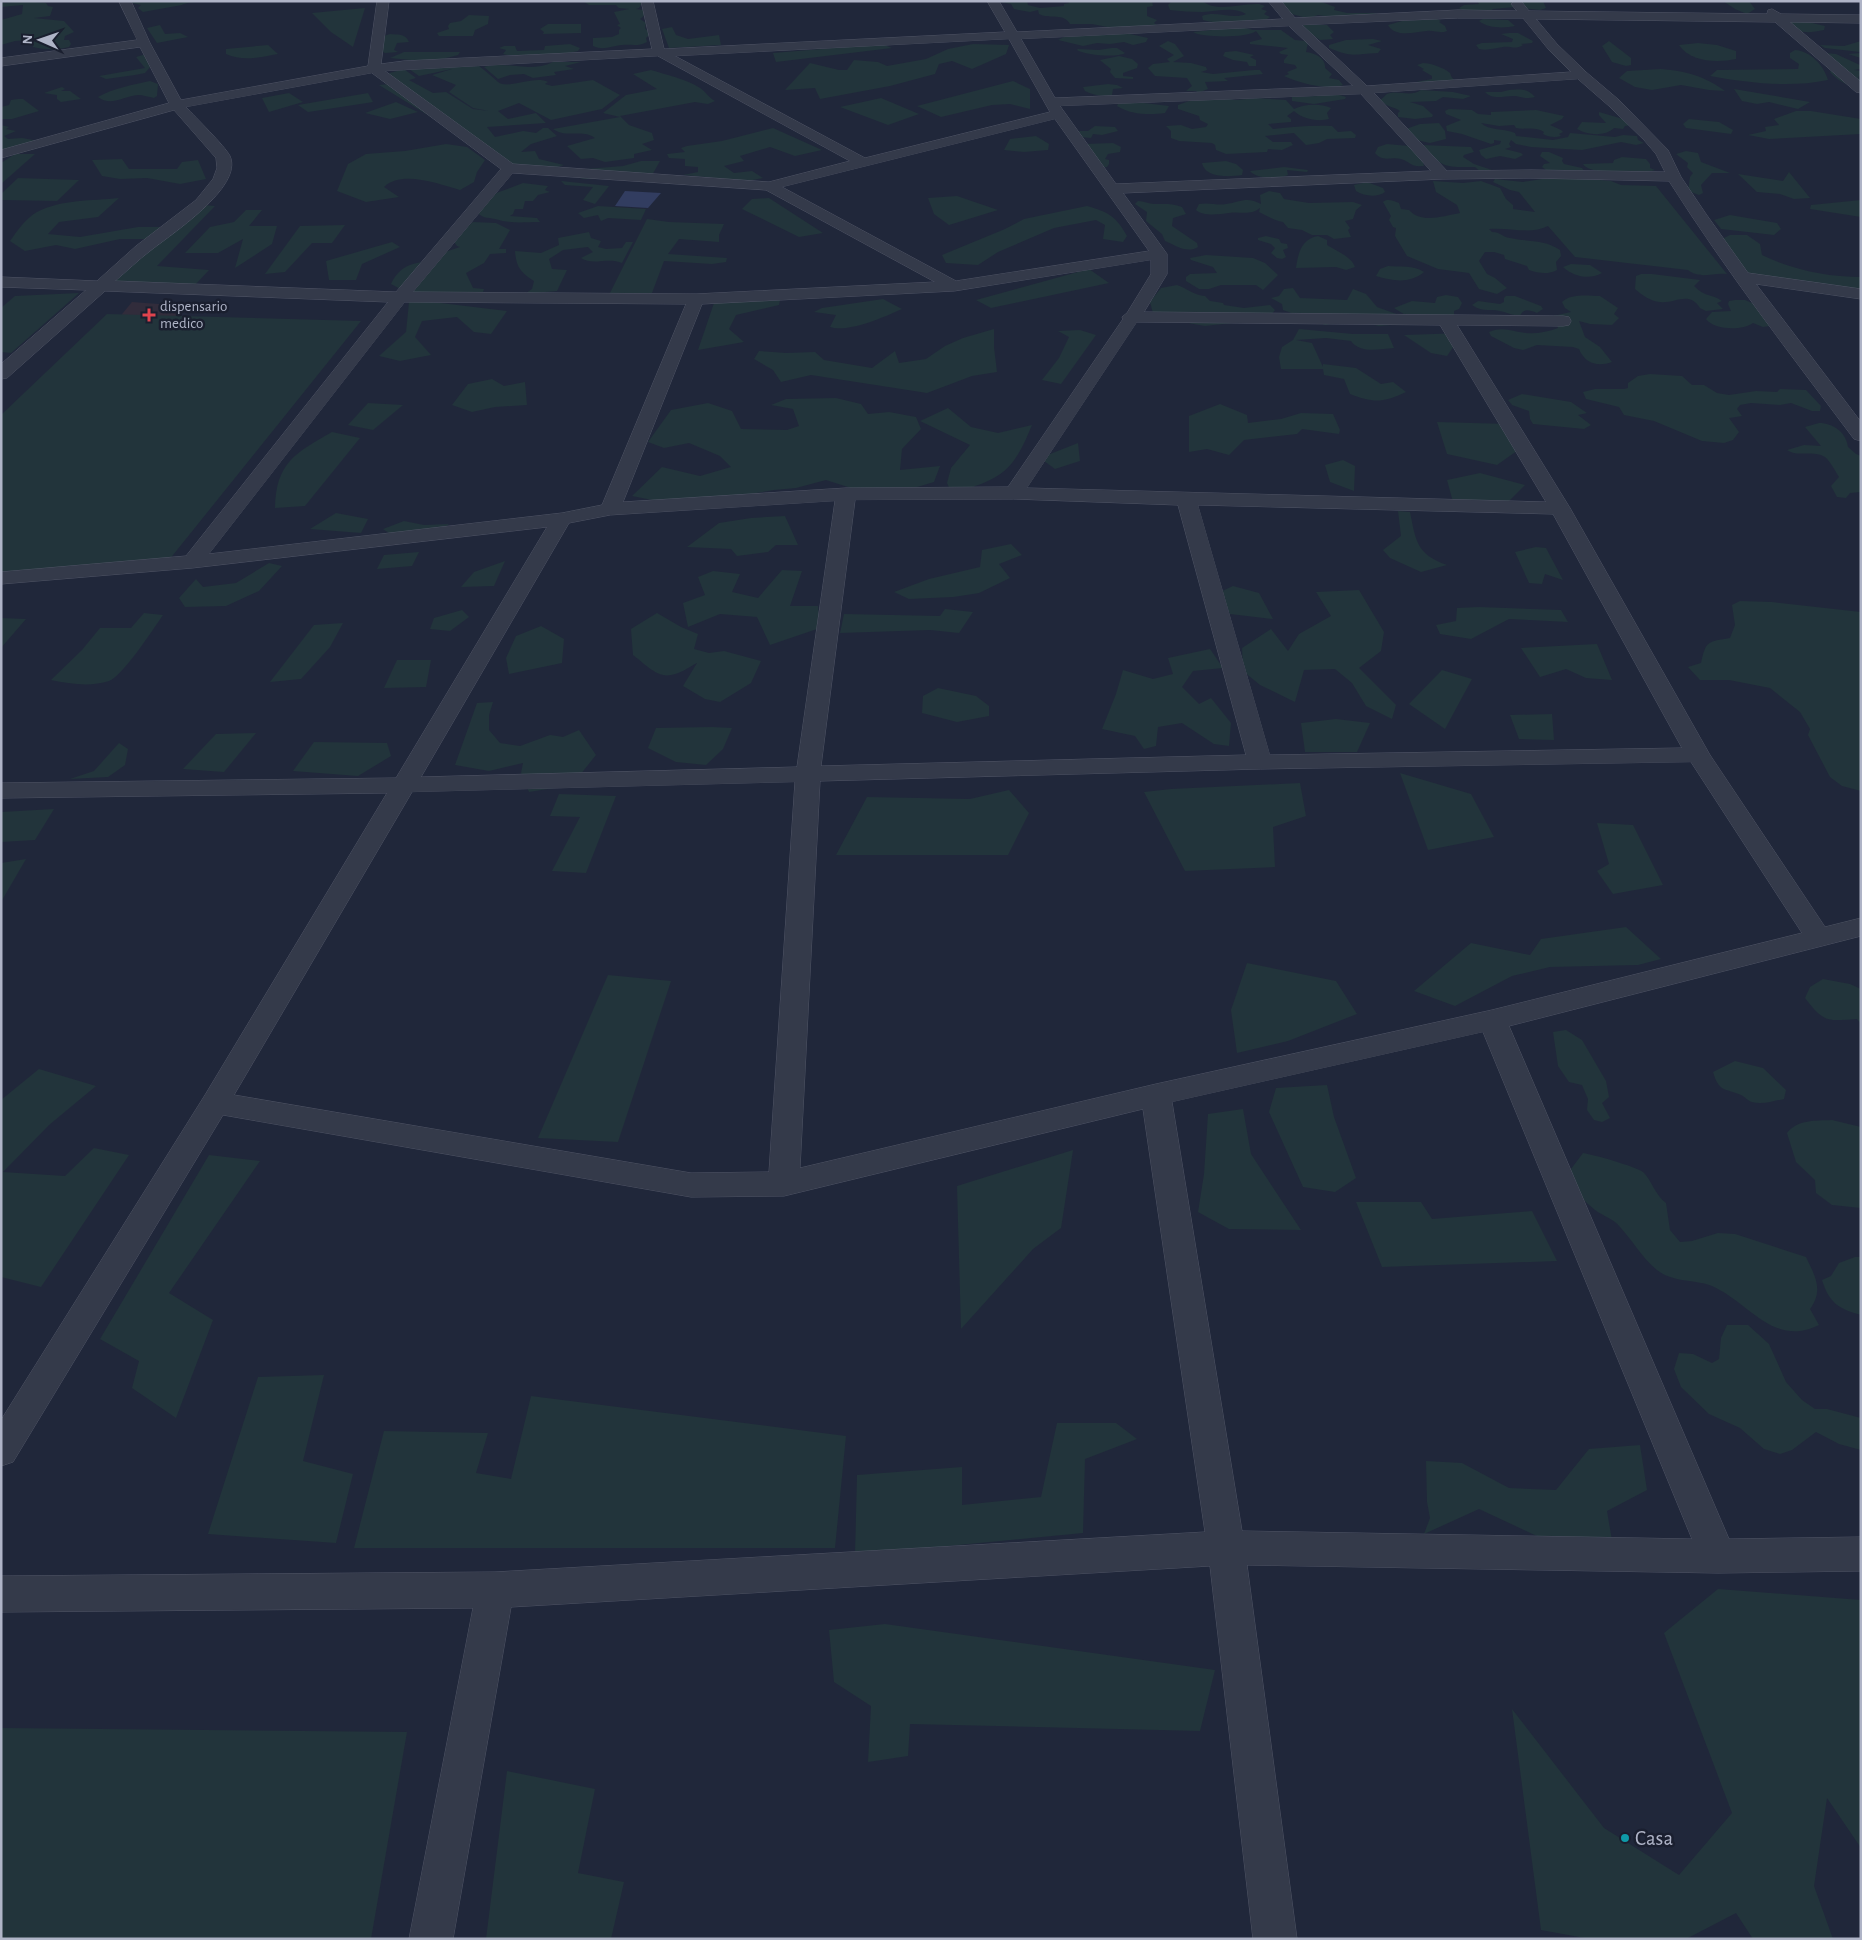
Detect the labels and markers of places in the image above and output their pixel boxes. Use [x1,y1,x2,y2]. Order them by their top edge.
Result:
place label: dispensario medico [160,299,227,331]
marker: dispensario medico [142,308,156,322]
place label: Casa [1635,1828,1673,1849]
marker: Casa [1619,1832,1631,1844]

